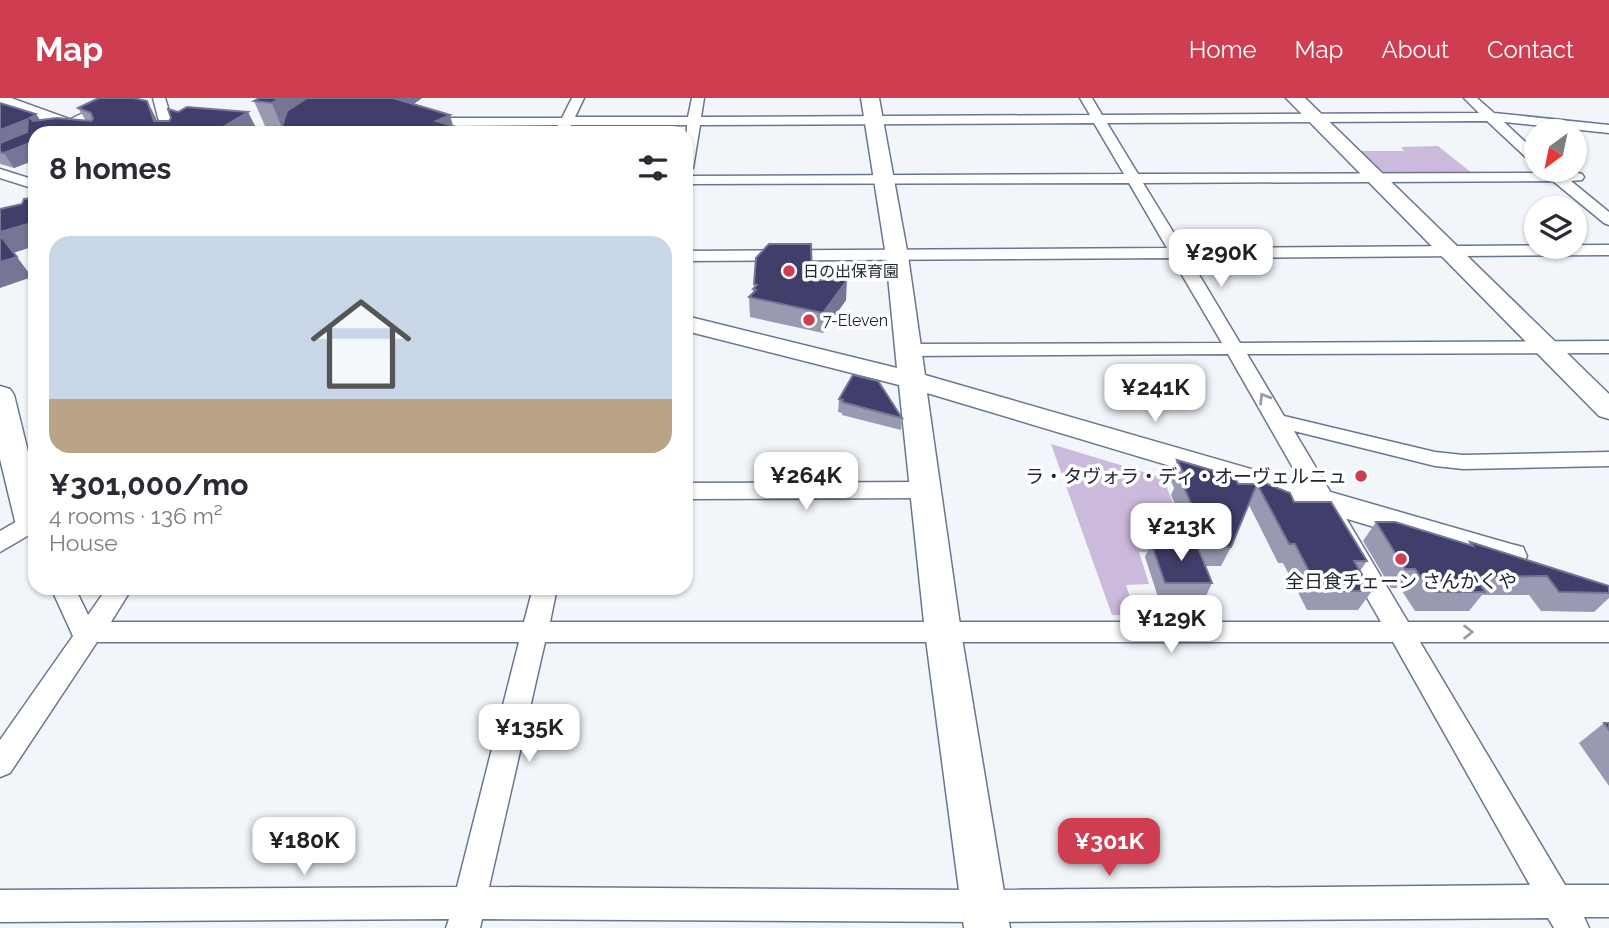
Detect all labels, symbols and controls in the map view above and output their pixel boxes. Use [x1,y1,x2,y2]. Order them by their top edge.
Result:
text: Map [35,30,103,69]
text: Home [1189,35,1257,64]
text: Map [1295,35,1343,64]
text: About [1381,35,1449,64]
text: Contact [1487,35,1574,64]
north arrow [1524,119,1587,182]
map controls [1524,119,1587,259]
icon: filters [634,149,672,187]
text: 8 homes [49,151,171,186]
button: layers [1524,196,1587,259]
pin: ¥290K [1172,230,1270,289]
text: ¥290K [1185,238,1257,265]
place label: 日の出保育園 [803,262,899,281]
marker: 日の出保育園 [781,263,797,279]
icon: home [298,281,424,407]
place label: 7-Eleven [823,311,888,330]
marker: 7-Eleven [801,312,817,328]
pin: ¥241K [1106,364,1204,424]
text: ¥241K [1120,373,1190,400]
one-way arrow [1259,393,1272,406]
pin: ¥264K [757,452,855,512]
text: ¥264K [770,461,842,488]
place label: ラ・タヴォラ・ディ・オーヴェルニュ [1025,465,1347,487]
text: ¥301,000/mo [49,467,248,502]
marker: ラ・タヴォラ・ディ・オーヴェルニュ [1353,468,1369,484]
text: 4 rooms · 136 m² [49,502,223,529]
pin: ¥213K [1132,504,1230,563]
text: ¥213K [1147,512,1215,539]
text: House [49,529,118,556]
marker: 全日食チェーン さんかくや [1393,551,1409,567]
place label: 全日食チェーン さんかくや [1285,570,1517,592]
pin: ¥129K [1122,596,1220,655]
text: ¥129K [1136,604,1206,631]
one-way arrow [1463,624,1473,640]
pin: ¥135K [480,704,578,764]
text: ¥135K [495,713,563,740]
pin: ¥180K [255,818,353,877]
pin: ¥301K [1060,818,1158,878]
text: ¥180K [268,826,340,853]
text: ¥301K [1074,827,1144,854]

